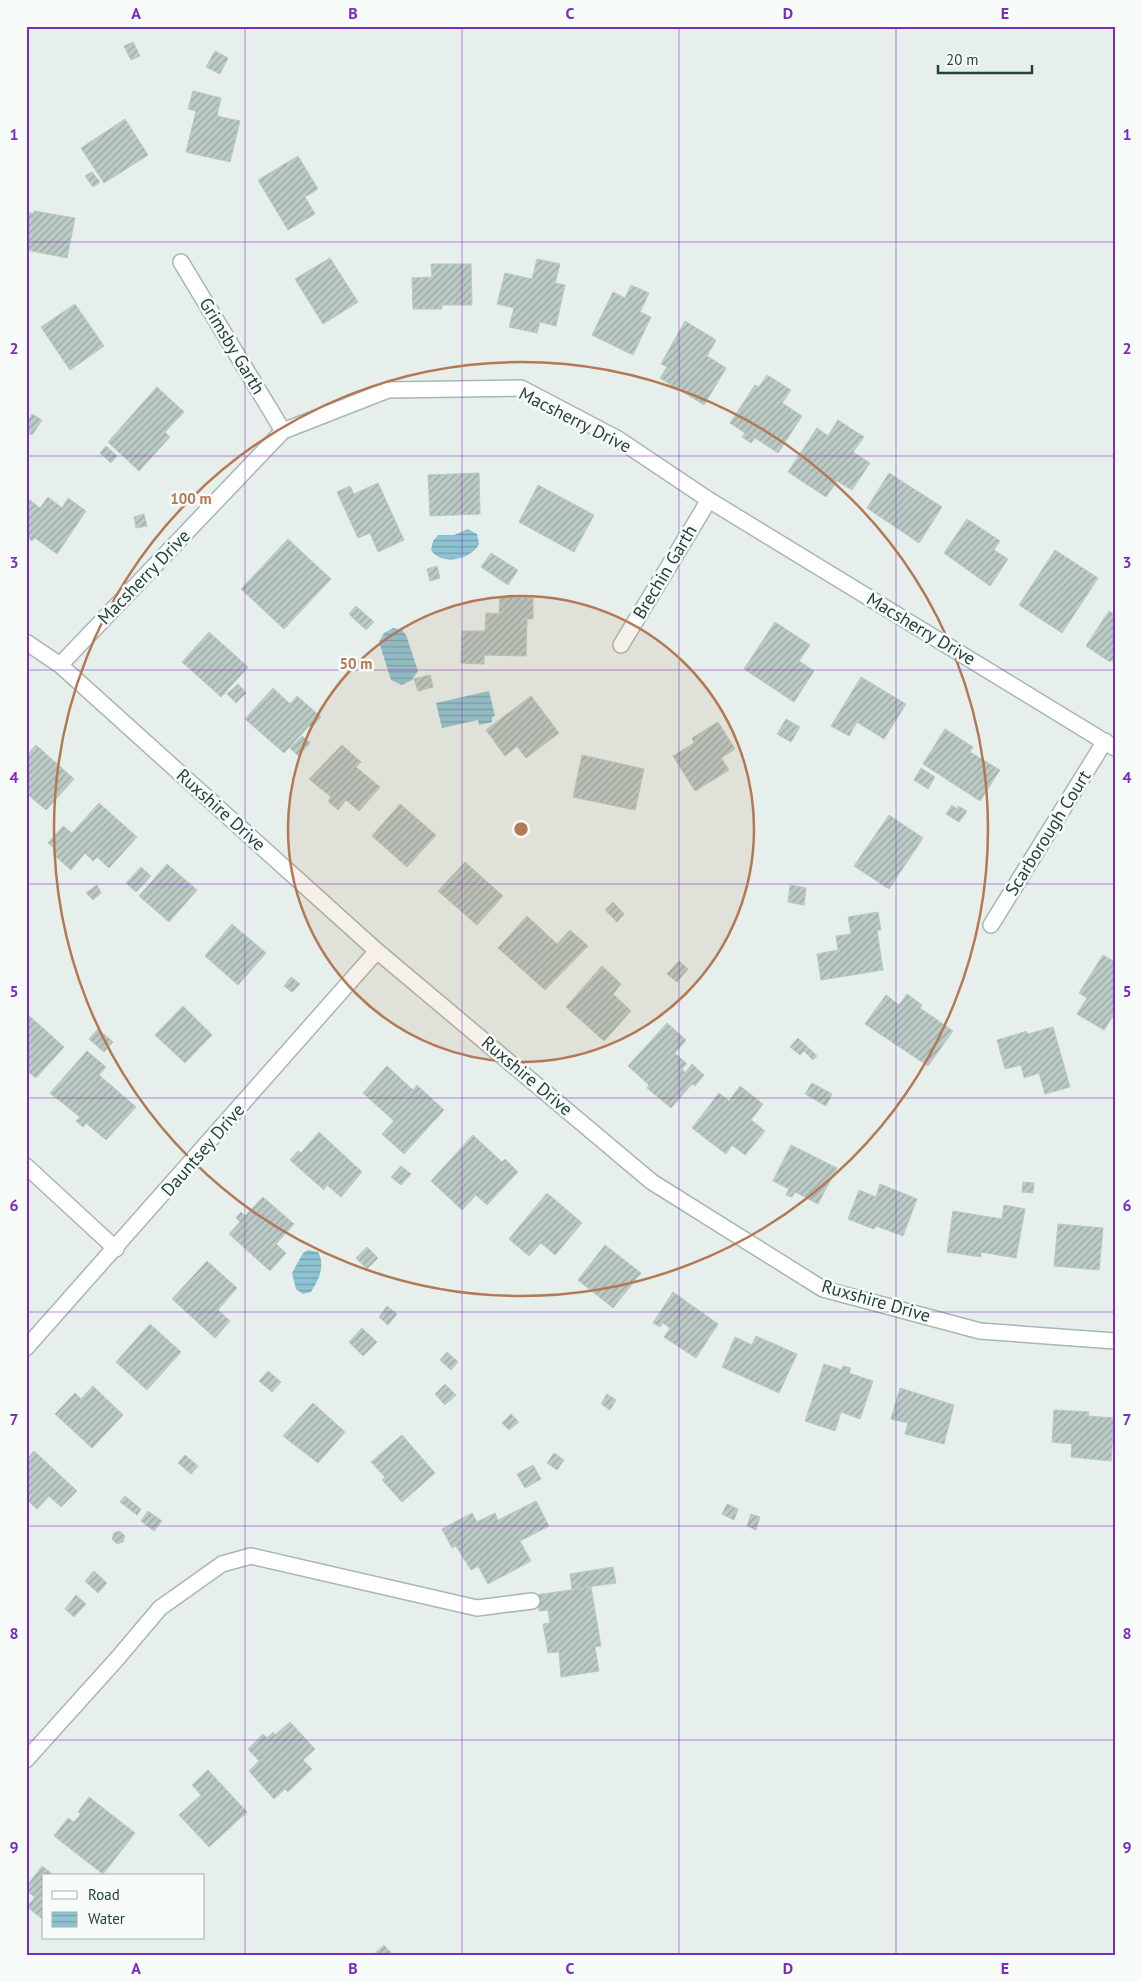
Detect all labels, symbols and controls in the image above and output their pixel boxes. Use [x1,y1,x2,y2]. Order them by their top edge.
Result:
text: A [131,3,141,23]
text: B [348,3,358,23]
text: C [566,3,575,23]
text: D [783,3,793,23]
text: E [1001,3,1009,23]
scale bar [938,42,1032,74]
text: 20 m [946,50,979,69]
text: 1 [9,124,19,144]
text: 1 [1122,124,1132,144]
street label: Grimsby Garth [195,293,270,398]
text: 2 [9,338,19,358]
text: 2 [1122,338,1132,358]
street label: Macsherry Drive [515,381,635,458]
text: 100 m [170,489,212,508]
street label: Brechin Garth [628,521,702,623]
street label: Macsherry Drive [93,524,195,629]
text: 3 [9,552,19,572]
text: 3 [1122,552,1132,572]
street label: Macsherry Drive [863,587,980,670]
text: 50 m [340,654,372,673]
street label: Ruxshire Drive [172,764,271,856]
street label: Scarborough Court [1000,766,1095,900]
text: 4 [9,767,19,787]
text: 4 [1122,767,1132,787]
centre of rings [512,820,530,838]
text: 5 [9,981,19,1001]
text: 5 [1122,981,1132,1001]
street label: Ruxshire Drive [477,1031,578,1120]
street label: Dauntsey Drive [156,1099,249,1201]
text: 6 [9,1195,19,1215]
text: 6 [1122,1195,1132,1215]
street label: Ruxshire Drive [819,1274,933,1327]
text: 7 [9,1409,19,1429]
text: 7 [1122,1409,1132,1429]
text: 8 [9,1623,19,1643]
text: 8 [1122,1623,1132,1643]
text: 9 [9,1837,19,1857]
text: 9 [1122,1837,1132,1857]
legend [42,1874,205,1940]
text: Road [88,1885,120,1904]
text: Water [88,1909,125,1928]
text: A [131,1958,141,1978]
text: B [348,1958,358,1978]
text: C [566,1958,575,1978]
text: D [783,1958,793,1978]
text: E [1001,1958,1009,1978]

